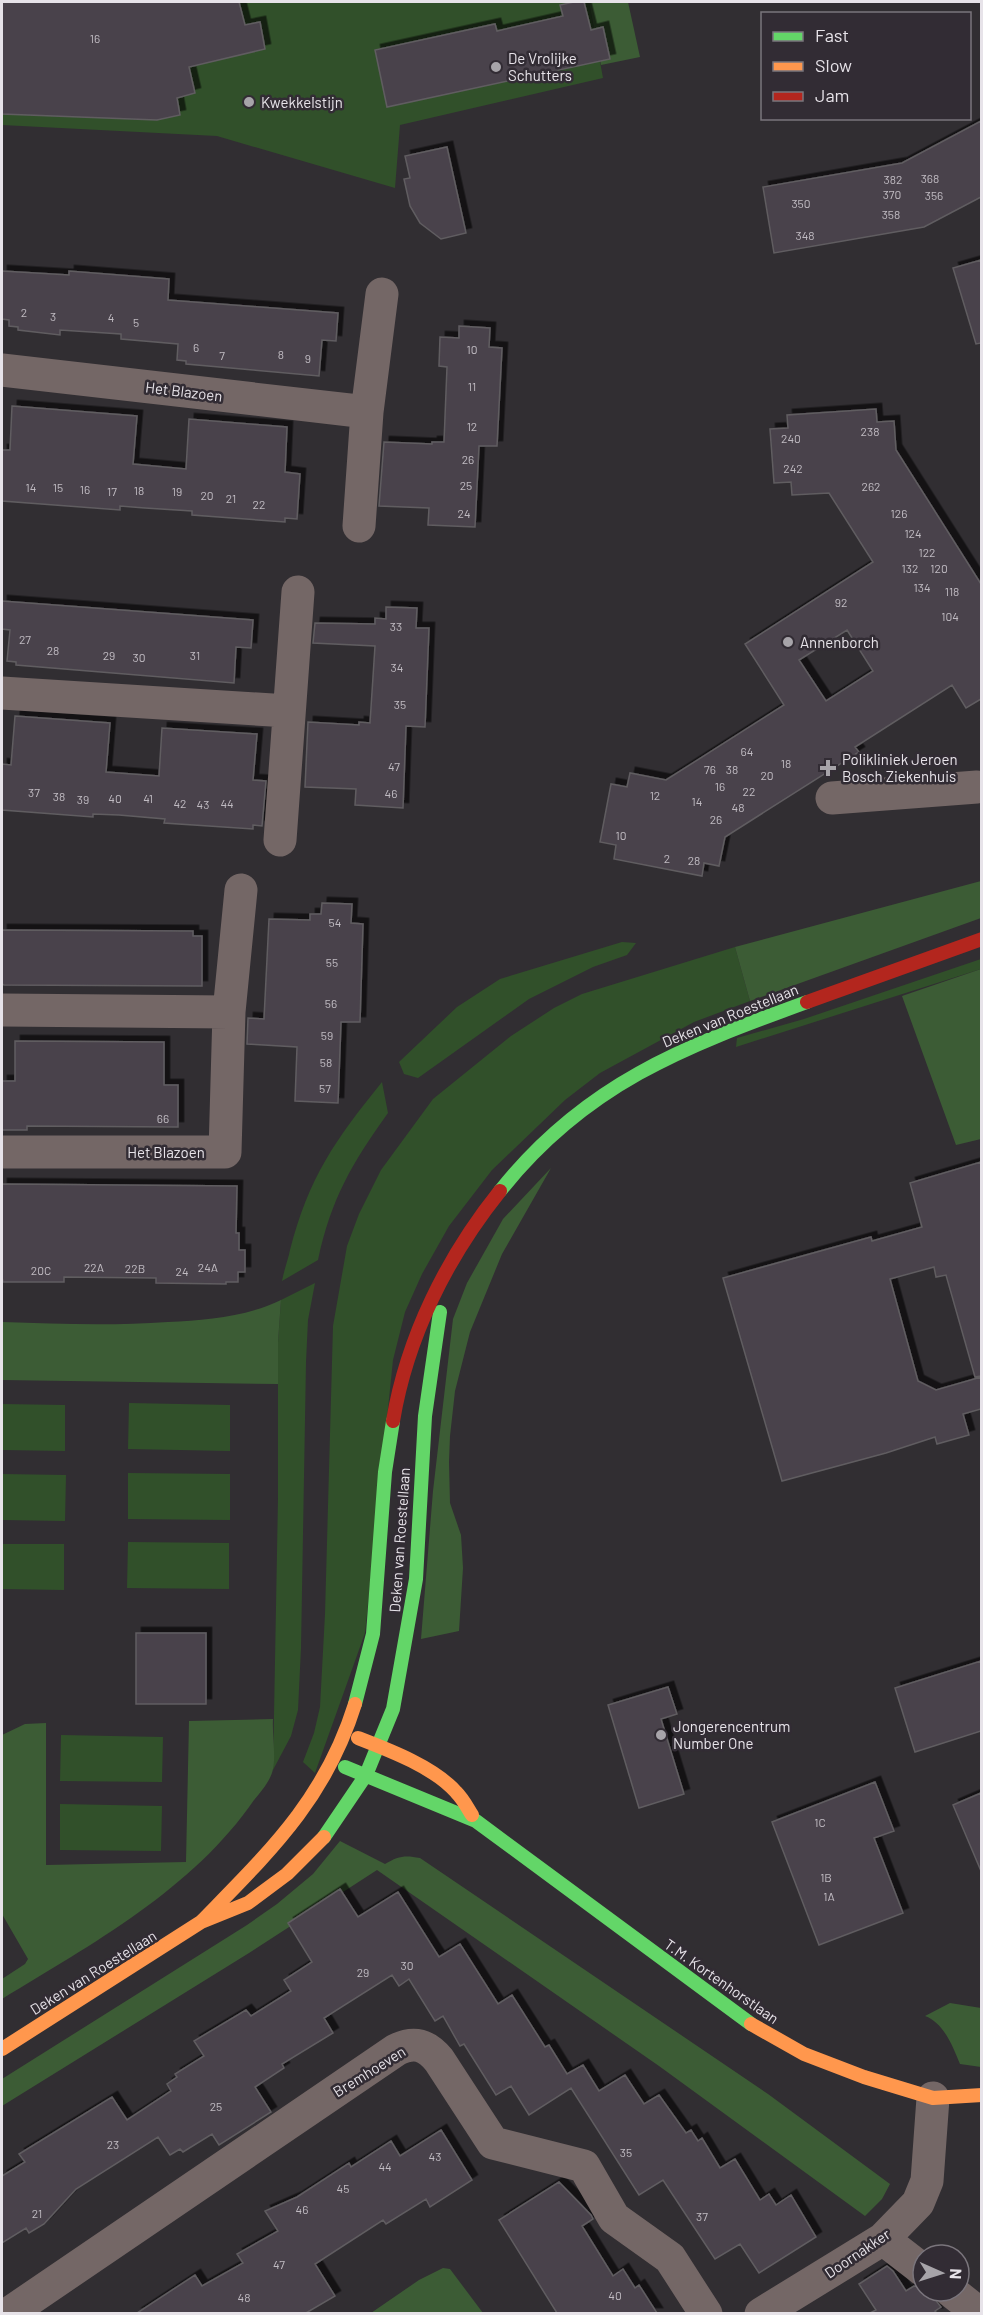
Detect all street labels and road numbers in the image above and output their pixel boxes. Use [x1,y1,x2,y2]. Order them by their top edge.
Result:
street label: Het Blazoen [144,377,224,405]
street label: Deken van Roestellaan [659,979,801,1051]
street label: Het Blazoen [127,1143,205,1161]
street label: Deken van Roestellaan [385,1467,413,1613]
street label: Deken van Roestellaan [27,1926,159,2018]
street label: T.M. Kortenhorstlaan [661,1935,783,2027]
street label: Bremhoeven [329,2042,409,2100]
street label: Doornakker [821,2224,894,2281]

